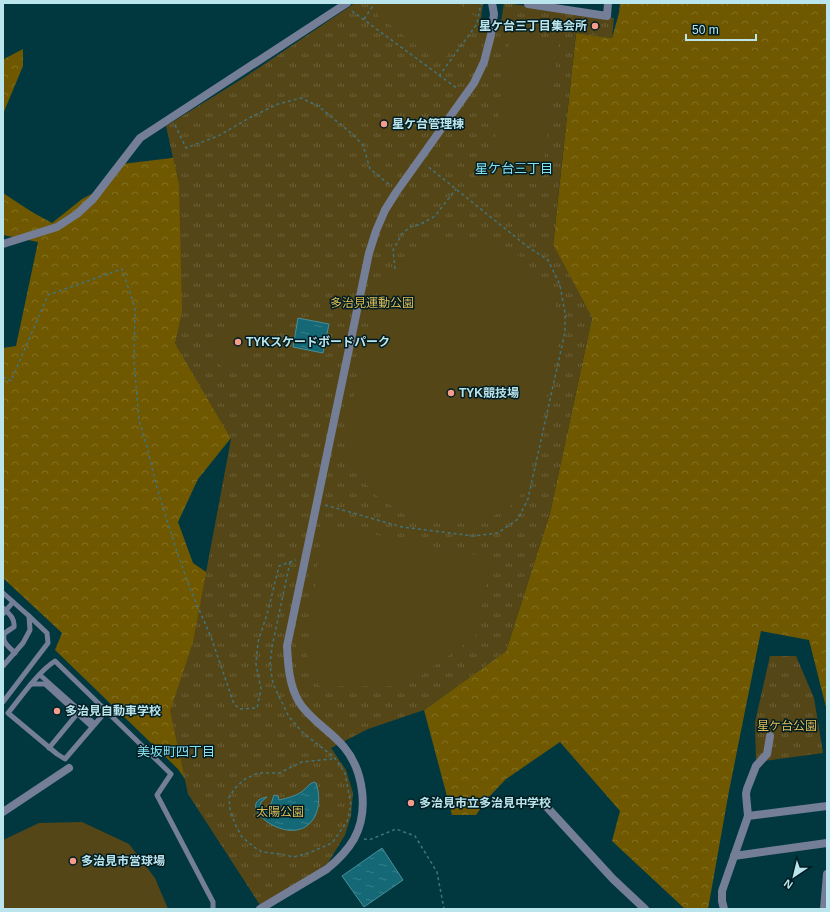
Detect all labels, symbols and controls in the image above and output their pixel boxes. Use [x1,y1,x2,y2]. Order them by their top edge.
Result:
scale bar [686,16,756,42]
place label: 星ケ台三丁目集会所 [479,19,587,33]
marker: 星ケ台三丁目集会所 [590,21,600,31]
text: 50 m [692,23,719,37]
place label: 星ケ台管理棟 [392,117,464,131]
marker: 星ケ台管理棟 [379,119,389,129]
district label: 星ケ台三丁目 [475,161,553,176]
park label: 多治見運動公園 [330,296,414,310]
place label: TYKスケードボードパーク [246,335,390,349]
marker: TYKスケードボードパーク [233,337,243,347]
place label: TYK競技場 [459,386,519,400]
marker: TYK競技場 [446,388,456,398]
place label: 多治見自動車学校 [65,704,161,718]
marker: 多治見自動車学校 [52,706,62,716]
park label: 星ケ台公園 [757,719,817,733]
district label: 美坂町四丁目 [137,744,215,759]
place label: 多治見市立多治見中学校 [419,796,551,810]
marker: 多治見市立多治見中学校 [406,798,416,808]
park label: 太陽公園 [256,805,304,819]
place label: 多治見市営球場 [81,854,165,868]
marker: 多治見市営球場 [68,856,78,866]
north arrow [774,856,814,896]
text: N [782,877,795,891]

